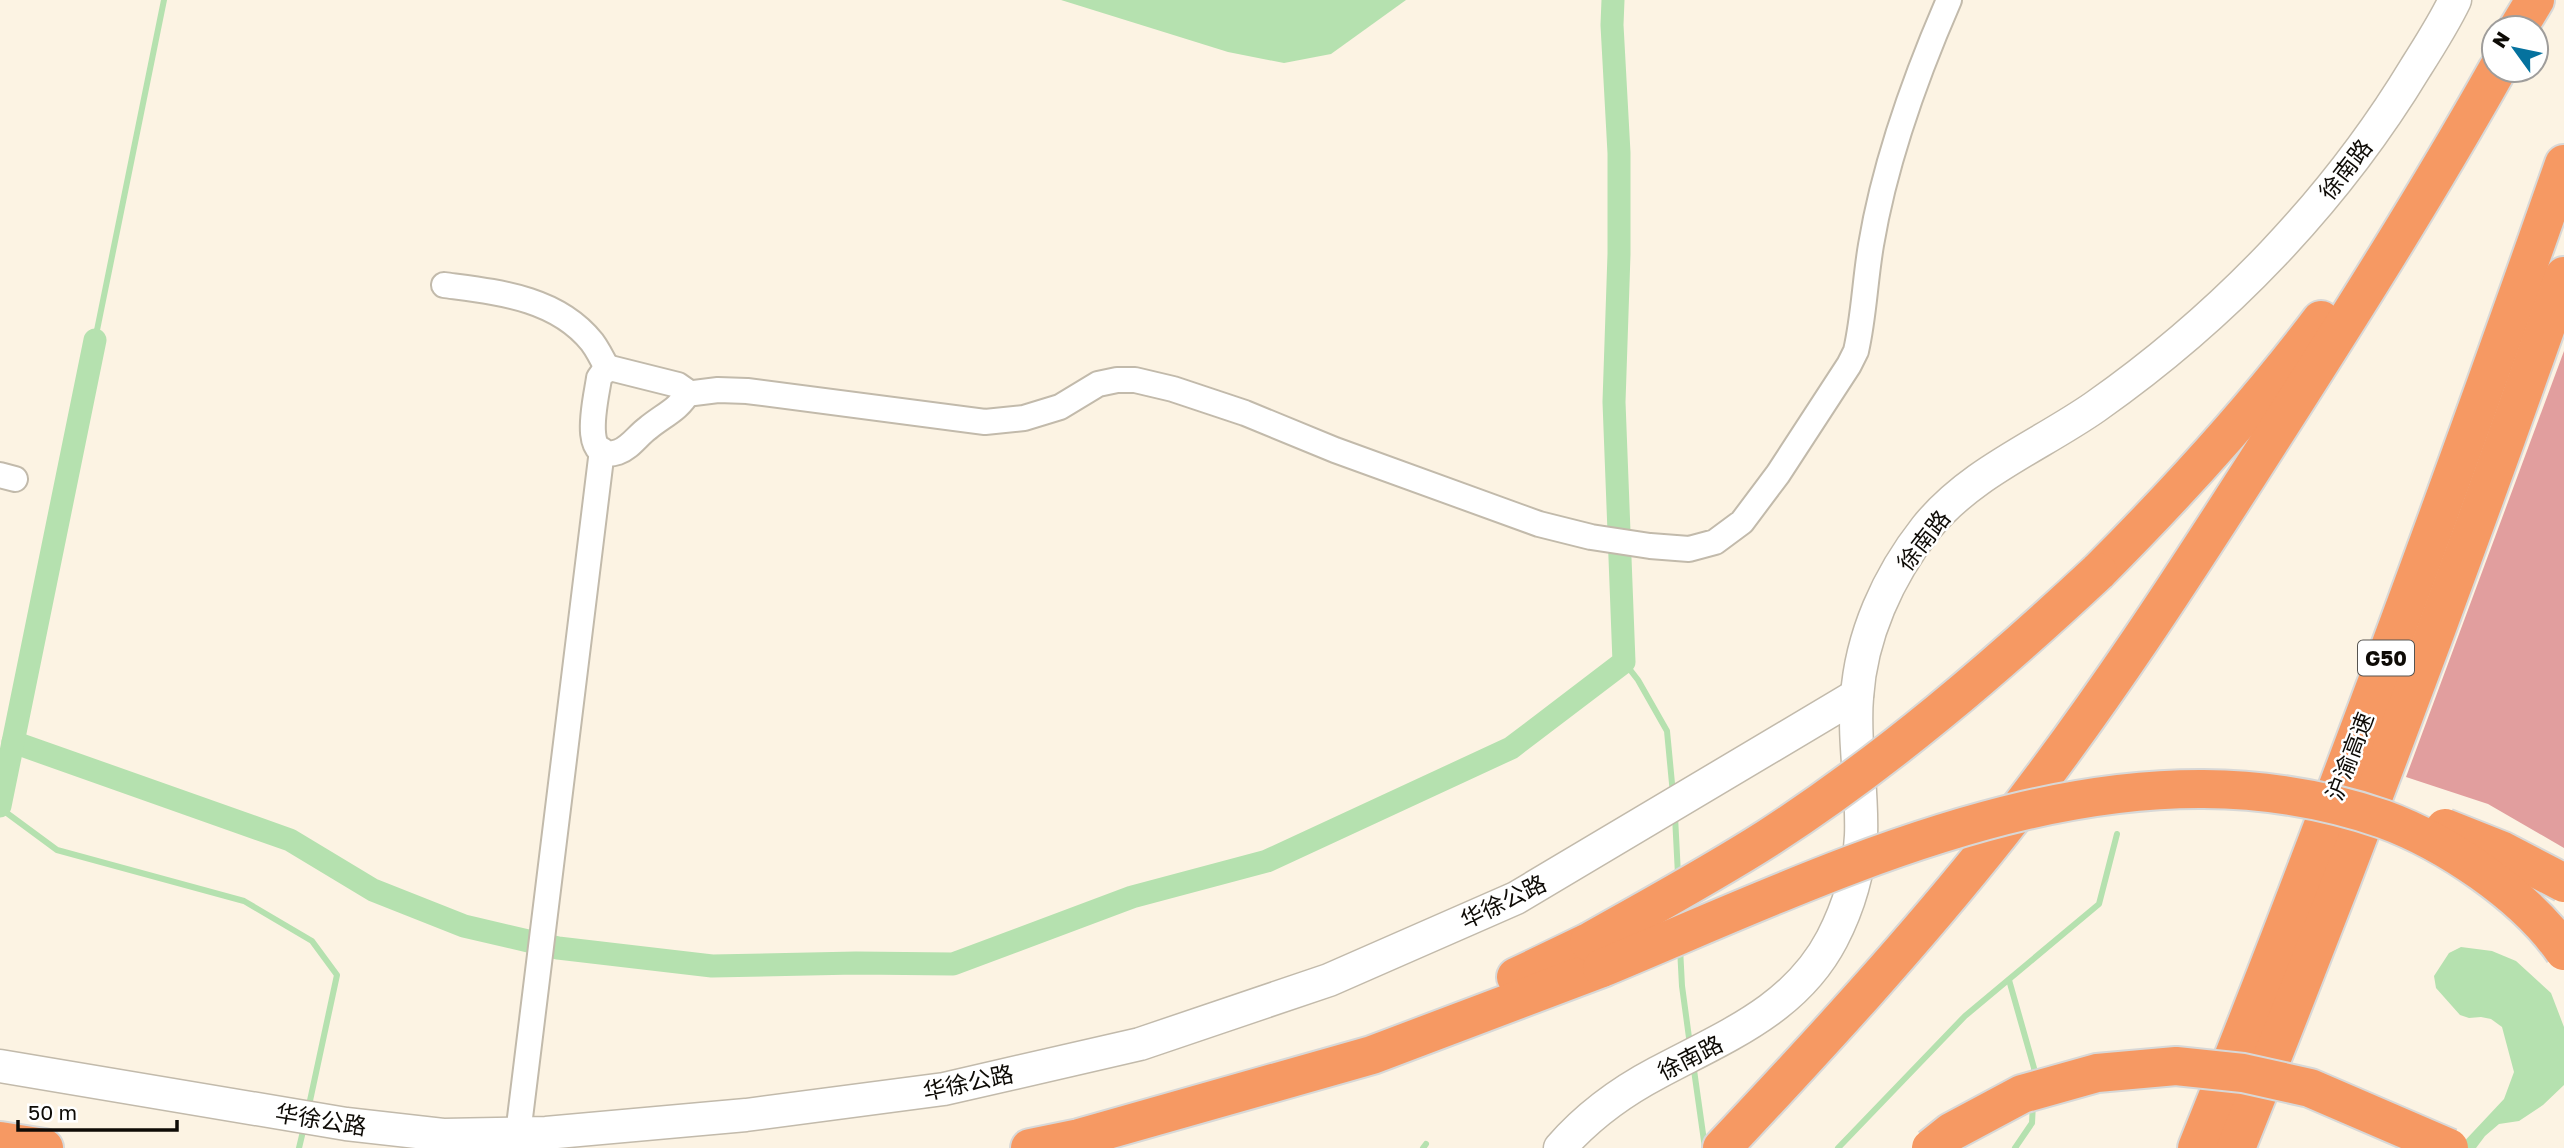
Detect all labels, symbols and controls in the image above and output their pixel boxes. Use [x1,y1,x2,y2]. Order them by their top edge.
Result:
north arrow [2480,14,2550,84]
text: N [2487,27,2514,52]
street label: 徐南路 [2313,133,2377,205]
street label: 徐南路 [1891,504,1955,576]
road number: G50 [2358,640,2414,676]
street label: 沪渝高速 [2319,708,2379,804]
street label: 华徐公路 [1456,868,1550,934]
street label: 徐南路 [1653,1029,1727,1085]
street label: 华徐公路 [920,1059,1016,1105]
scale bar [18,1088,177,1132]
street label: 华徐公路 [273,1098,369,1140]
text: 50 m [28,1099,77,1125]

